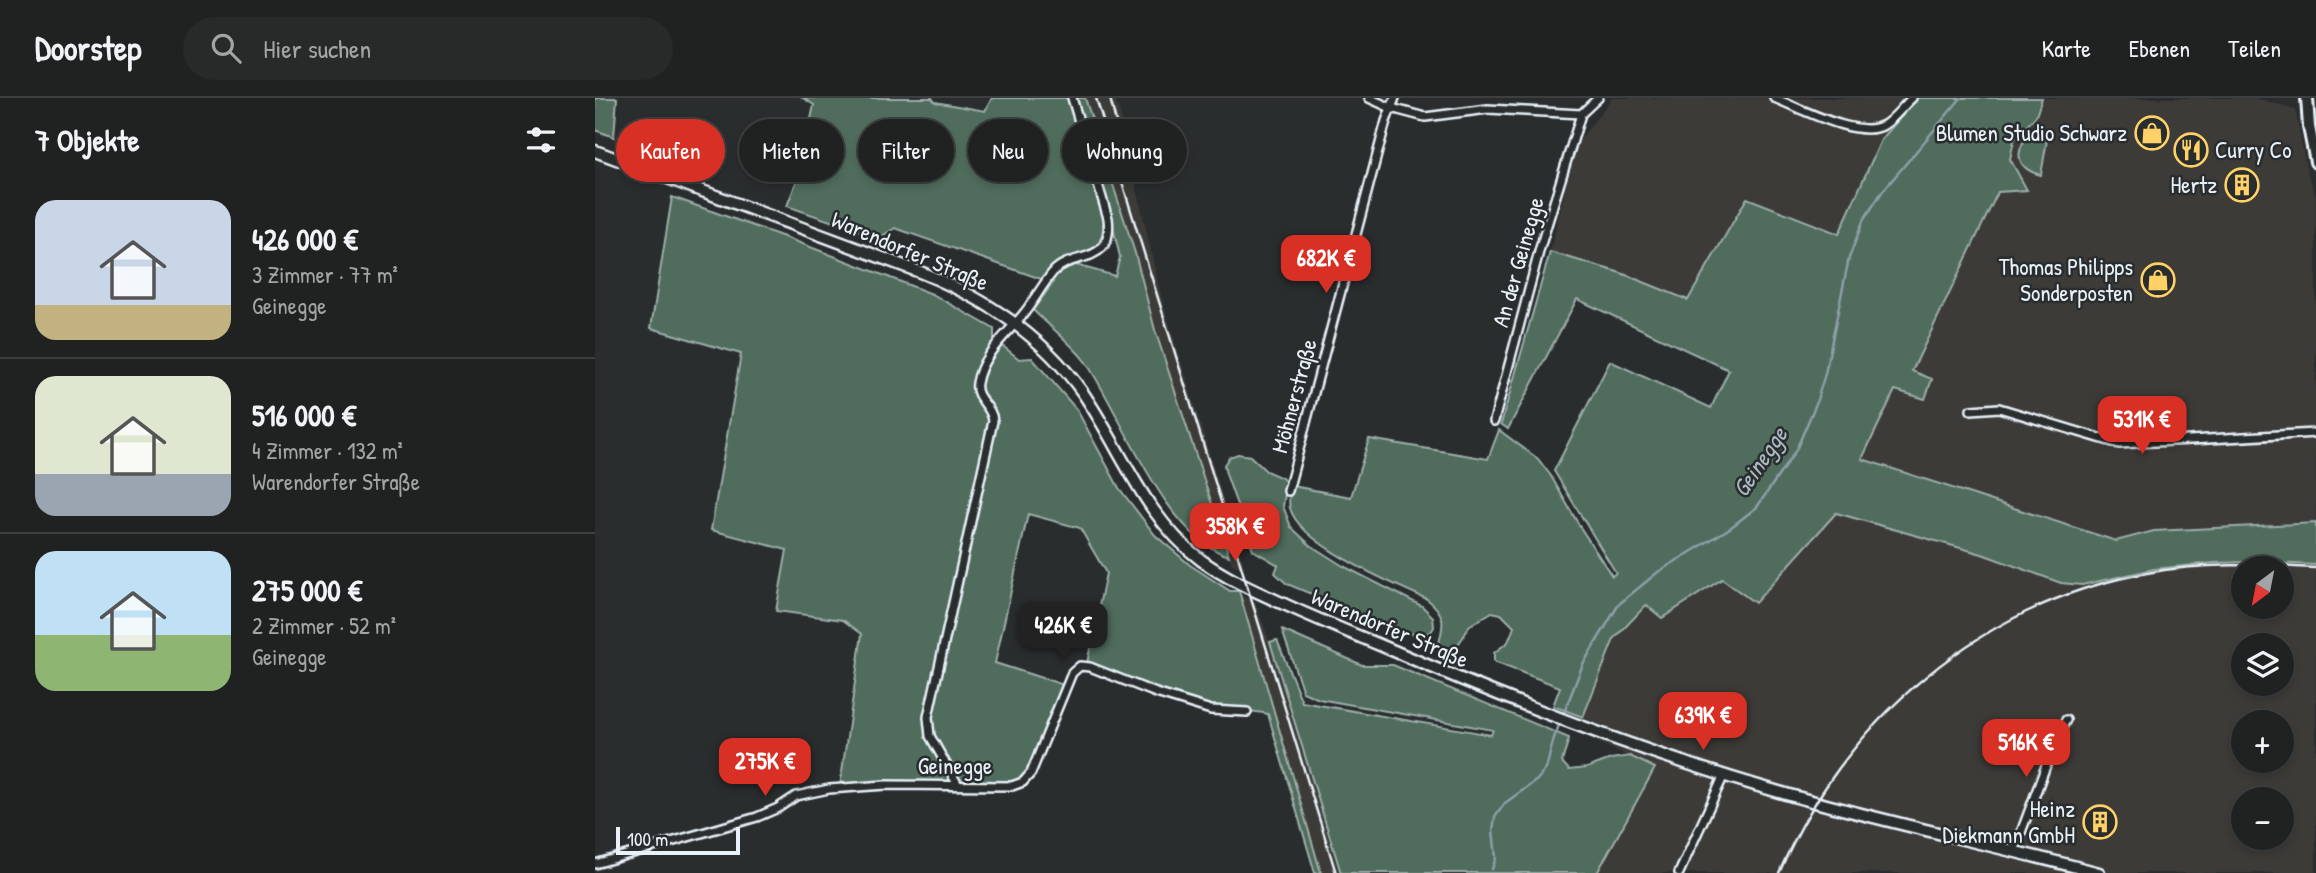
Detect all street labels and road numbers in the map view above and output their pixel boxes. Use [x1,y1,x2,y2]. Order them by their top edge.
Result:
street label: An der Geinegge [1484,193,1551,330]
street label: Warendorfer Straße [827,203,994,298]
street label: Möhnerstraße [1263,335,1324,456]
street label: Warendorfer Straße [1307,580,1474,675]
street label: Geinegge [918,750,992,781]

